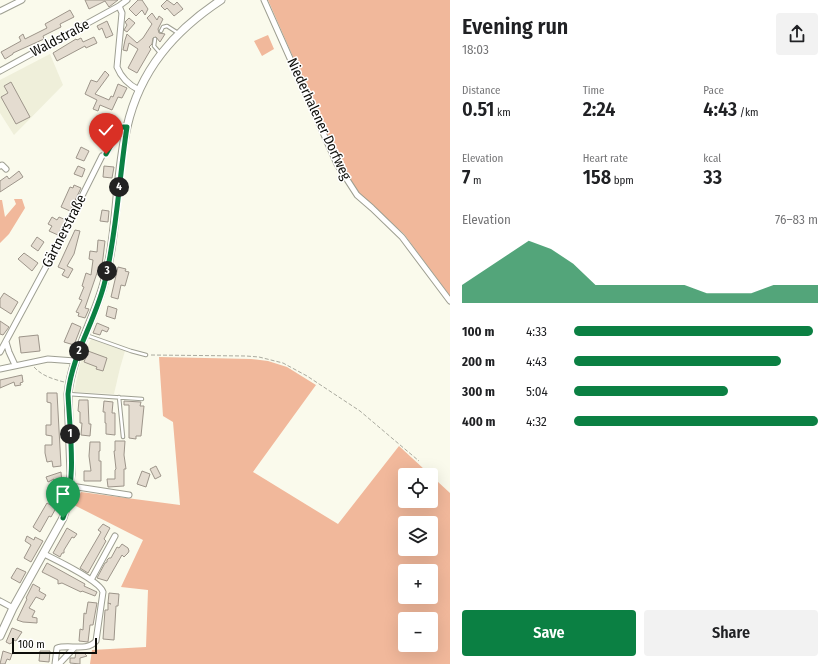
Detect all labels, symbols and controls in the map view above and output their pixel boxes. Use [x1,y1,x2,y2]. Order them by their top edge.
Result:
text: Evening run [462,13,568,40]
button: share [776,13,818,55]
street label: Waldstraße [28,15,92,61]
text: 18:03 [462,42,489,57]
street label: Niederhalener Dorfweg [283,55,355,183]
text: Distance [462,84,501,97]
text: Time [583,84,604,97]
text: Pace [703,84,724,97]
text: 0.51 [462,97,494,121]
text: 2:24 [583,97,615,121]
text: 4:43 [703,97,737,121]
text: km [494,106,511,119]
text: /km [737,106,759,119]
pin [89,113,123,154]
icon: check [95,119,117,141]
text: Elevation [462,152,503,165]
text: Heart rate [583,152,628,165]
text: kcal [703,152,721,165]
text: 7 [462,165,470,189]
text: 158 [583,165,611,189]
text: 33 [703,165,722,189]
text: m [470,174,481,187]
text: bpm [611,174,634,187]
pin: 4 [109,177,129,197]
text: 4 [116,180,122,193]
street label: Gärtnerstraße [38,192,90,270]
text: Elevation [462,212,511,227]
text: 76–83 m [775,212,818,227]
pin: 3 [97,261,117,281]
text: 3 [104,264,110,277]
text: 100 m [462,324,494,339]
text: 4:33 [526,324,547,339]
pin: 2 [69,341,89,361]
text: 2 [76,344,82,357]
text: 200 m [462,354,495,369]
text: 4:43 [526,354,547,369]
text: 300 m [462,384,495,399]
text: 5:04 [526,384,548,399]
text: 400 m [462,414,496,429]
text: 4:32 [526,414,547,429]
pin: 1 [60,424,80,444]
text: 1 [68,427,72,440]
map controls [398,468,438,652]
button: locate [398,468,438,508]
pin [46,477,80,518]
icon: arrive [52,483,74,505]
button: layers [398,516,438,556]
button: + [398,564,438,604]
button: Save [462,610,636,656]
button: Share [644,610,818,656]
button: − [398,612,438,652]
scale bar [12,636,97,655]
text: 100 m [18,638,45,651]

